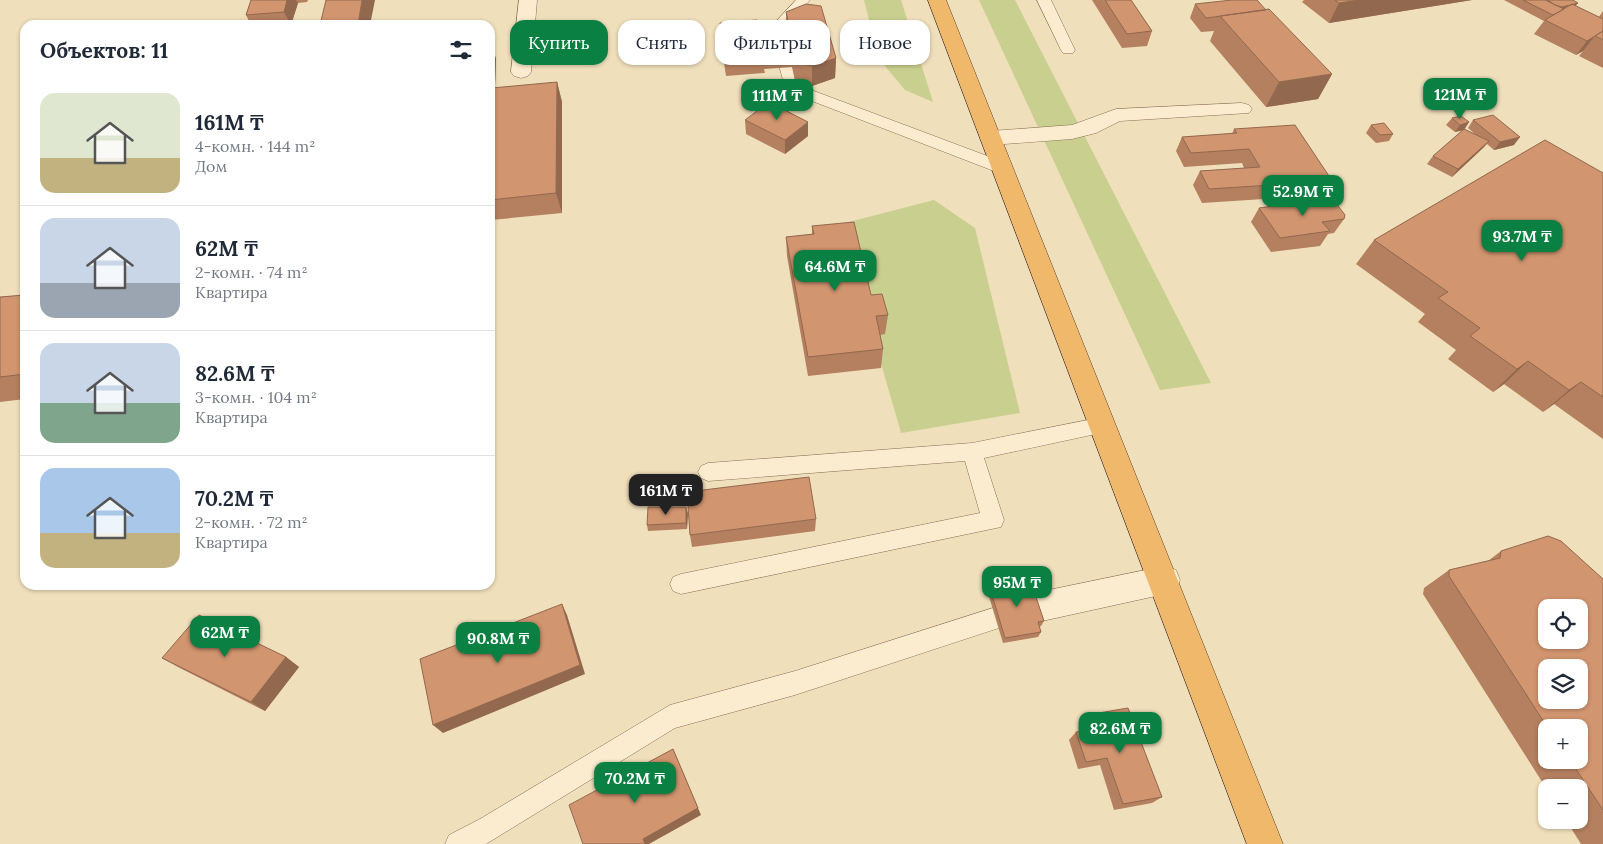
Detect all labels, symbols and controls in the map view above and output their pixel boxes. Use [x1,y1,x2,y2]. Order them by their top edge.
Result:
chip: Купить [510,20,608,65]
chip: Снять [618,20,705,65]
chip: Фильтры [715,20,830,65]
chip: Новое [840,20,930,65]
icon: filters [447,36,475,64]
text: Объектов: 11 [40,37,168,64]
pin: 111M ₸ [736,78,818,121]
pin: 121M ₸ [1419,78,1501,120]
text: 121M ₸ [1434,84,1486,104]
text: 111M ₸ [752,85,802,105]
text: 161M ₸ [195,109,264,136]
icon: home [80,113,140,173]
text: 4-комн. · 144 m² [195,136,315,156]
text: Дом [195,156,227,176]
pin: 52.9M ₸ [1257,174,1349,217]
text: 52.9M ₸ [1273,181,1333,201]
pin: 93.7M ₸ [1476,220,1568,262]
text: 93.7M ₸ [1492,226,1552,246]
text: 62M ₸ [195,235,258,262]
icon: home [80,238,140,298]
pin: 64.6M ₸ [789,250,881,292]
text: 64.6M ₸ [804,256,866,276]
text: 2-комн. · 74 m² [195,262,308,282]
text: Квартира [195,282,268,302]
text: 82.6M ₸ [195,360,275,387]
icon: home [80,363,140,423]
text: 3-комн. · 104 m² [195,387,317,407]
text: Квартира [195,407,268,427]
pin: 161M ₸ [625,474,707,516]
text: 161M ₸ [640,480,692,500]
text: 70.2M ₸ [195,485,274,512]
icon: home [80,488,140,548]
text: 2-комн. · 72 m² [195,512,308,532]
text: Квартира [195,532,268,552]
pin: 95M ₸ [982,566,1052,608]
text: 95M ₸ [993,572,1041,592]
map controls [1538,599,1588,829]
button: locate [1538,599,1588,649]
pin: 62M ₸ [190,616,260,658]
text: 62M ₸ [201,622,249,642]
pin: 90.8M ₸ [452,622,544,664]
text: 90.8M ₸ [467,628,529,648]
button: layers [1538,659,1588,709]
pin: 82.6M ₸ [1074,712,1166,754]
text: 82.6M ₸ [1090,718,1150,738]
button: + [1538,719,1588,769]
pin: 70.2M ₸ [589,762,681,804]
text: 70.2M ₸ [605,768,665,788]
button: − [1538,779,1588,829]

